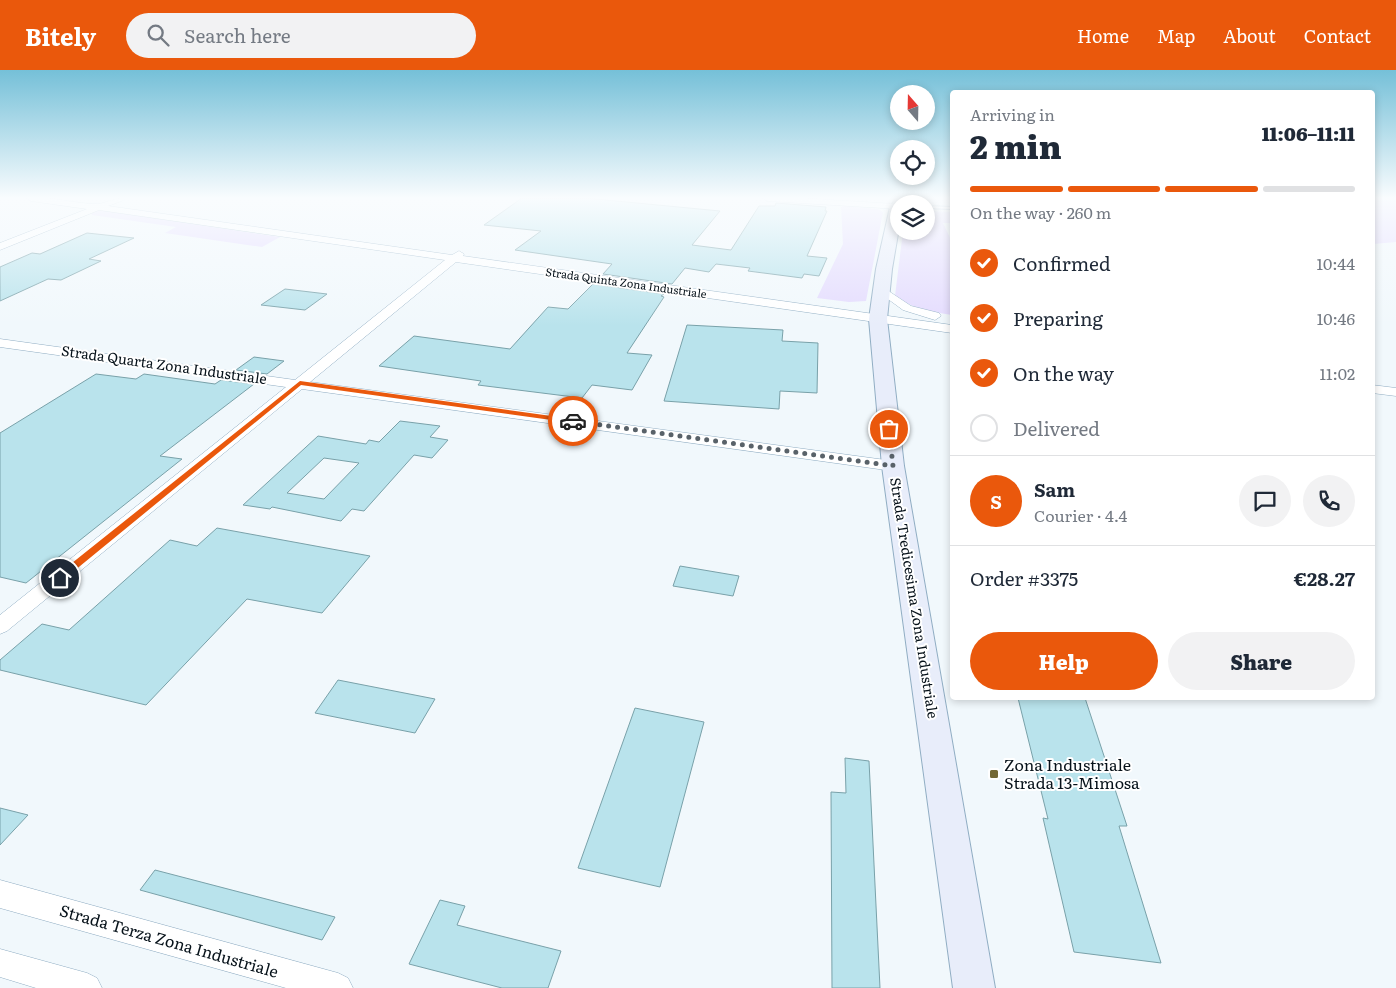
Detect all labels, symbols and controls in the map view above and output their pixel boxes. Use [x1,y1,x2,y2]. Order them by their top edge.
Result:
search box [126,13,476,58]
text: Bitely [25,18,96,53]
icon: search [144,21,172,49]
text: Search here [184,21,291,49]
text: Home [1077,22,1129,49]
text: Map [1157,22,1195,49]
text: About [1223,22,1276,49]
text: Contact [1304,22,1371,49]
north arrow [890,85,935,130]
map controls [890,85,935,240]
text: Arriving in [970,102,1055,126]
text: 11:06–11:11 [1262,119,1355,147]
text: 2 min [970,121,1062,169]
button: locate [890,140,935,185]
button: layers [890,195,935,240]
text: On the way · 260 m [970,200,1111,224]
icon: check [970,249,998,277]
text: Confirmed [1013,249,1111,277]
text: 10:44 [1317,251,1355,275]
street label: Strada Quinta Zona Industriale [545,263,708,301]
icon: check [970,304,998,332]
text: Preparing [1013,304,1103,332]
text: 10:46 [1317,306,1355,330]
street label: Strada Quarta Zona Industriale [60,340,268,388]
icon: check [970,359,998,387]
text: On the way [1013,359,1114,387]
text: 11:02 [1319,361,1355,385]
courier [548,396,598,446]
icon: car [559,407,587,435]
pin [868,408,910,450]
text: Delivered [1013,414,1100,442]
icon: bag [875,415,903,443]
text: Sam [1034,475,1075,503]
button: chat [1239,475,1291,527]
button: phone [1303,475,1355,527]
street label: Strada Tredicesima Zona Industriale [886,476,944,720]
text: S [990,487,1002,515]
text: Courier · 4.4 [1034,503,1127,527]
pin [39,557,81,599]
icon: home [46,564,74,592]
text: Order #3375 [970,564,1078,592]
text: €28.27 [1294,564,1355,592]
button: Help [970,632,1158,690]
button: Share [1168,632,1355,690]
place label: Zona Industriale Strada 13-Mimosa [1004,752,1140,794]
marker: Zona Industriale Strada 13-Mimosa [988,768,1000,780]
street label: Strada Terza Zona Industriale [57,897,281,983]

